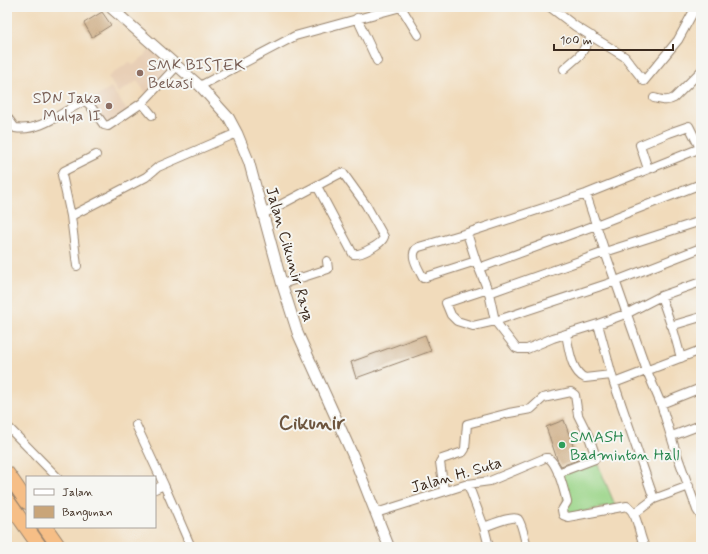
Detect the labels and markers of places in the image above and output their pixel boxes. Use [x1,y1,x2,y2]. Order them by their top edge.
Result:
place label: SMK BISTEK Bekasi [148,55,246,94]
marker: SMK BISTEK Bekasi [135,68,145,78]
place label: SDN Jaka Mulya II [33,88,101,127]
marker: SDN Jaka Mulya II [104,101,114,111]
place label: SMASH Badminton Hall [570,427,680,466]
marker: SMASH Badminton Hall [557,440,567,450]

